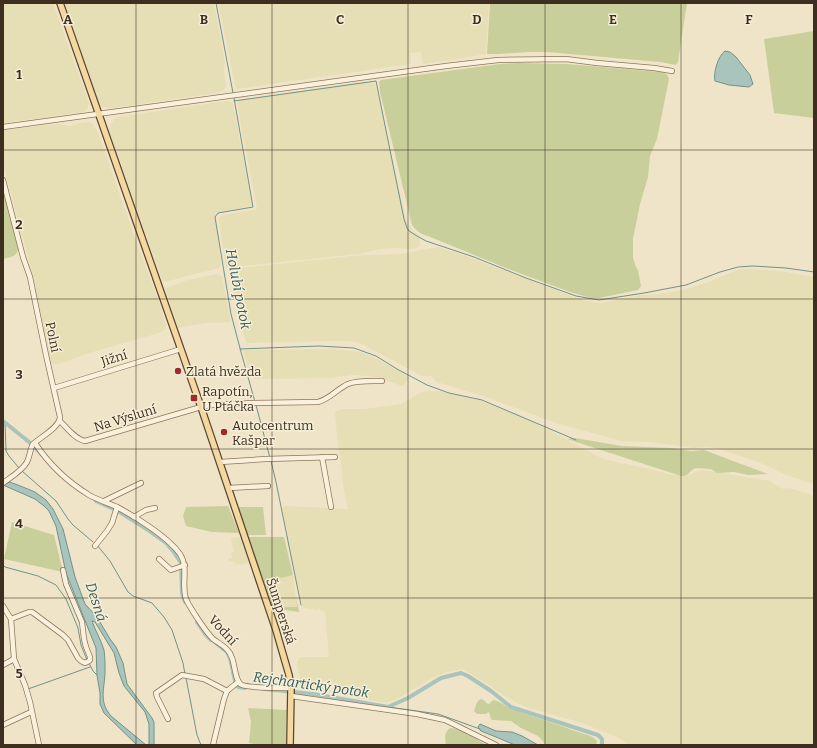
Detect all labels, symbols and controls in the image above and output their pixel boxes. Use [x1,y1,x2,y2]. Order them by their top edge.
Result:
text: A [63,12,73,27]
text: B [200,12,208,27]
text: C [336,12,344,27]
text: D [472,12,482,27]
text: E [609,12,617,27]
text: F [745,12,753,27]
text: 1 [16,67,22,82]
text: 2 [15,217,23,232]
water label: Holubí potok [222,247,254,331]
street label: Polní [42,320,64,354]
street label: Jižní [98,347,129,369]
place label: Zlatá hvězda [186,364,261,379]
marker: Zlatá hvězda [173,366,183,376]
text: 3 [15,367,23,382]
place label: Rapotín, U Ptáčka [202,384,254,414]
marker: Rapotín, U Ptáčka [189,393,199,403]
street label: Na Výsluní [92,401,158,435]
place label: Autocentrum Kašpar [232,418,314,448]
marker: Autocentrum Kašpar [219,427,229,437]
text: 4 [15,516,23,531]
street label: Šumperská [263,576,299,646]
water label: Desná [82,580,110,624]
street label: Vodní [205,612,241,648]
text: 5 [15,666,23,681]
water label: Rejchartický potok [252,668,371,702]

